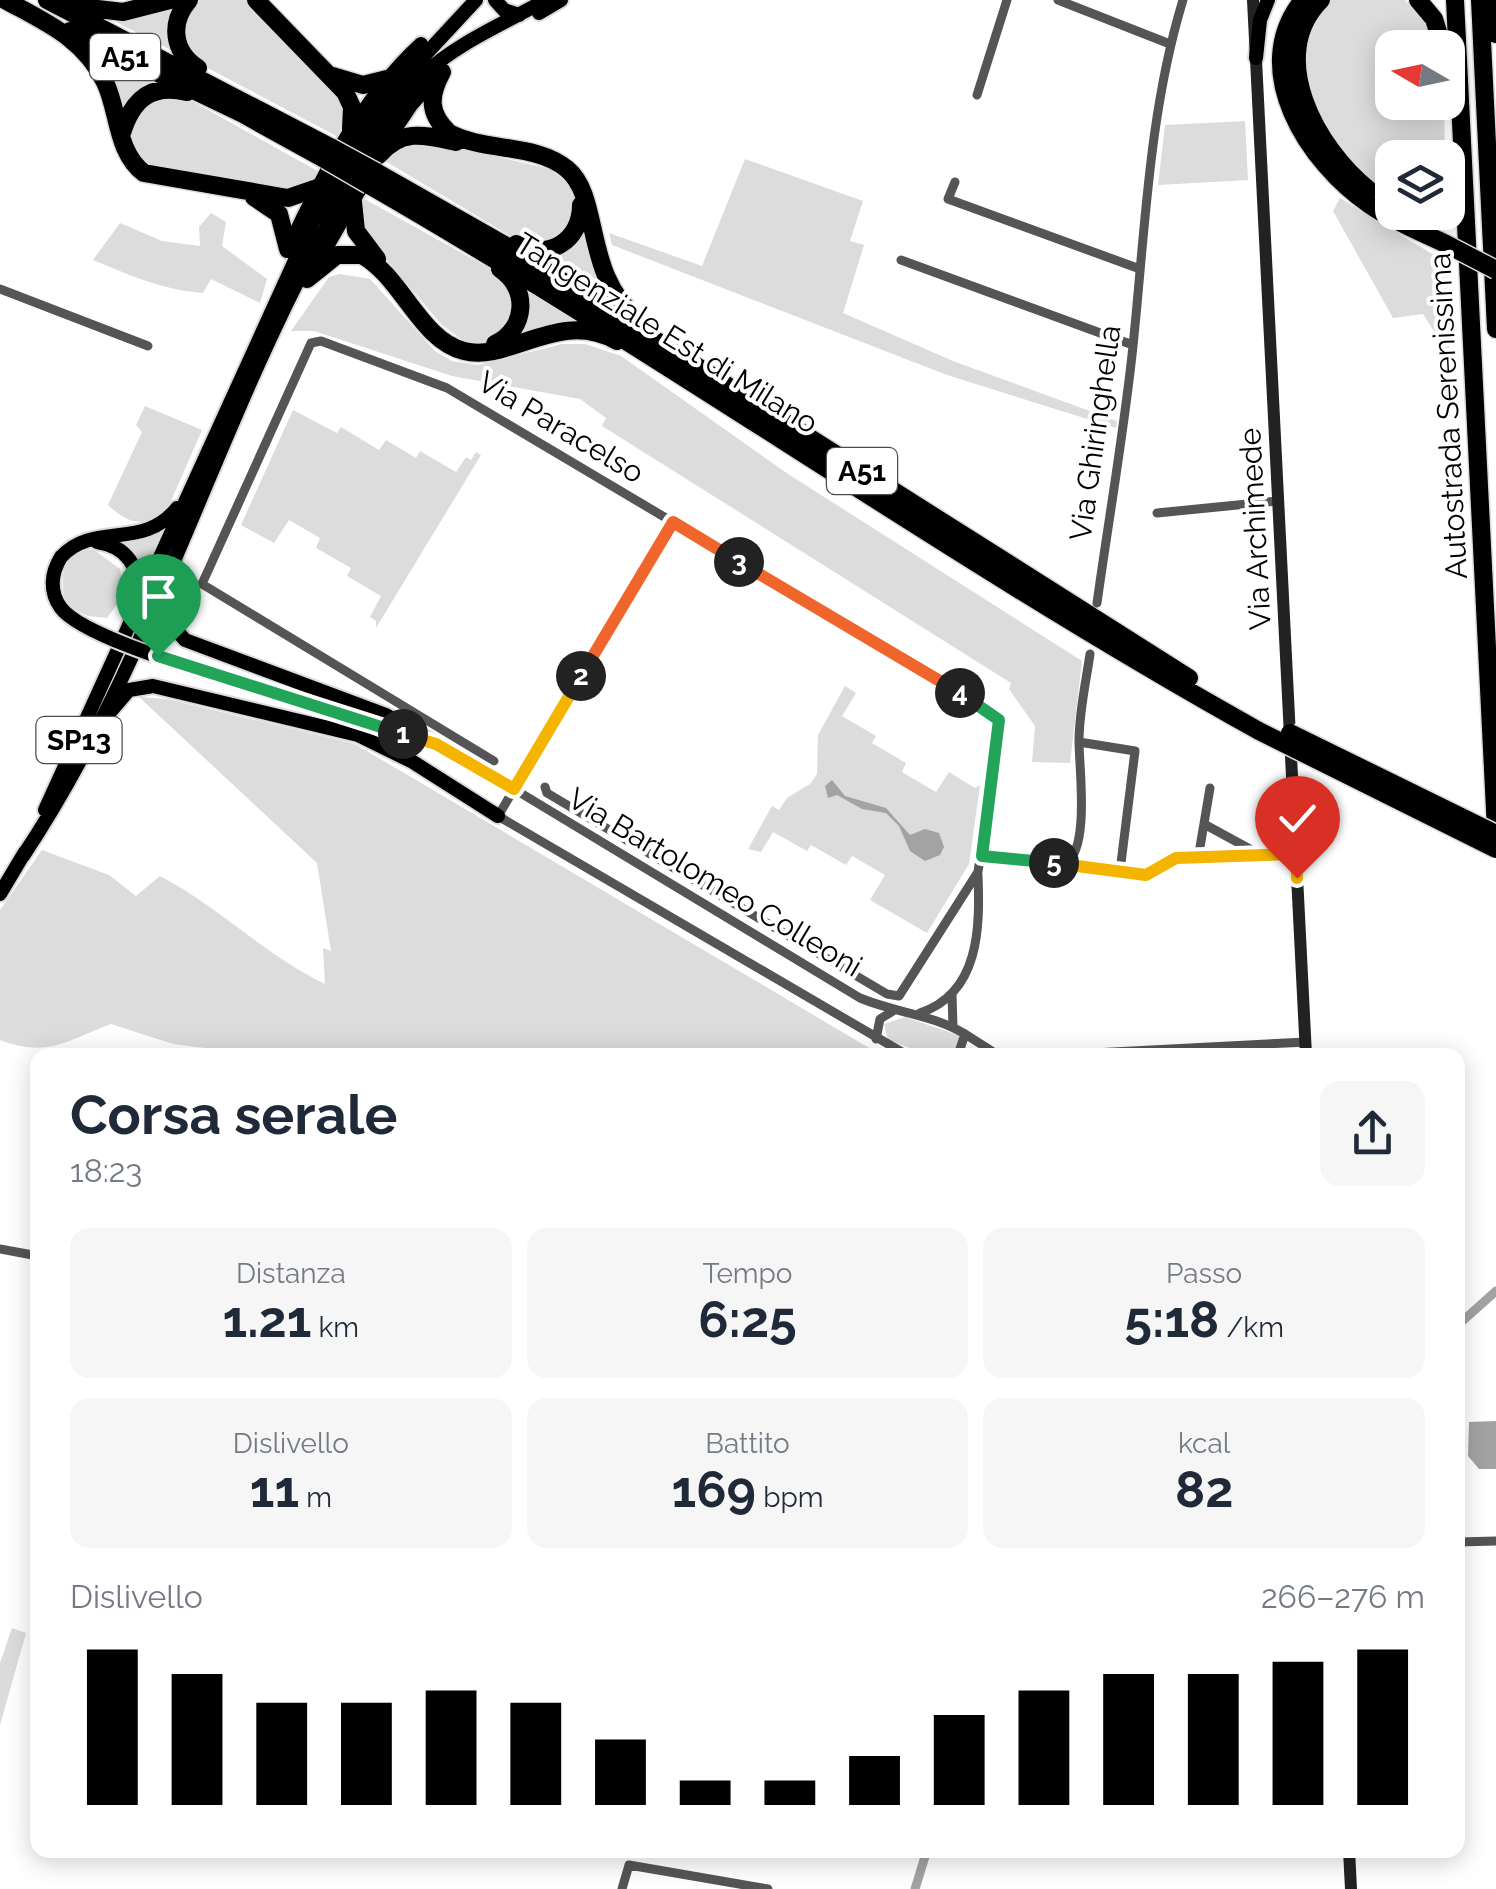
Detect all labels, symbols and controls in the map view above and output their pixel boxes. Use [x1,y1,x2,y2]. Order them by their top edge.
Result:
north arrow [1375,30,1465,120]
map controls [1375,30,1465,230]
road number: A51 [90,34,160,80]
button: layers [1375,140,1465,230]
street label: Tangenziale Est di Milano [509,226,825,440]
street label: Autostrada Serenissima [1422,252,1474,580]
street label: Via Ghiringhella [1063,323,1127,543]
street label: Via Paracelso [472,364,650,490]
street label: Via Archimede [1232,427,1278,631]
road number: A51 [827,448,897,494]
pin: 3 [714,537,764,587]
text: 3 [731,545,747,578]
pin [116,554,201,657]
icon: arrive [131,569,186,624]
pin: 2 [556,651,606,701]
text: 2 [573,659,589,692]
pin: 4 [935,668,985,718]
text: 4 [952,676,968,709]
pin: 1 [378,709,428,759]
road number: SP13 [36,717,122,763]
text: 1 [396,717,410,750]
pin [1255,776,1340,879]
street label: Via Bartolomeo Colleoni [562,780,868,984]
icon: check [1270,791,1325,846]
pin: 5 [1029,838,1079,888]
text: 5 [1046,846,1062,879]
button: share [1320,1081,1425,1186]
text: Corsa serale [70,1082,397,1147]
text: 18:23 [70,1152,142,1189]
text: Distanza [236,1257,346,1290]
text: Tempo [702,1257,793,1290]
text: Passo [1166,1257,1242,1290]
text: 1.21 [223,1290,311,1349]
text: 6:25 [698,1290,797,1349]
text: 5:18 [1124,1290,1219,1349]
text: km [311,1311,359,1344]
text: /km [1219,1311,1284,1344]
text: Dislivello [233,1427,349,1460]
text: Battito [705,1427,790,1460]
text: kcal [1178,1427,1230,1460]
text: 11 [250,1460,299,1519]
text: 169 [672,1460,756,1519]
text: 82 [1175,1460,1233,1519]
text: m [299,1481,332,1514]
text: bpm [756,1481,823,1514]
text: Dislivello [70,1578,203,1615]
text: 266–276 m [1261,1578,1425,1615]

